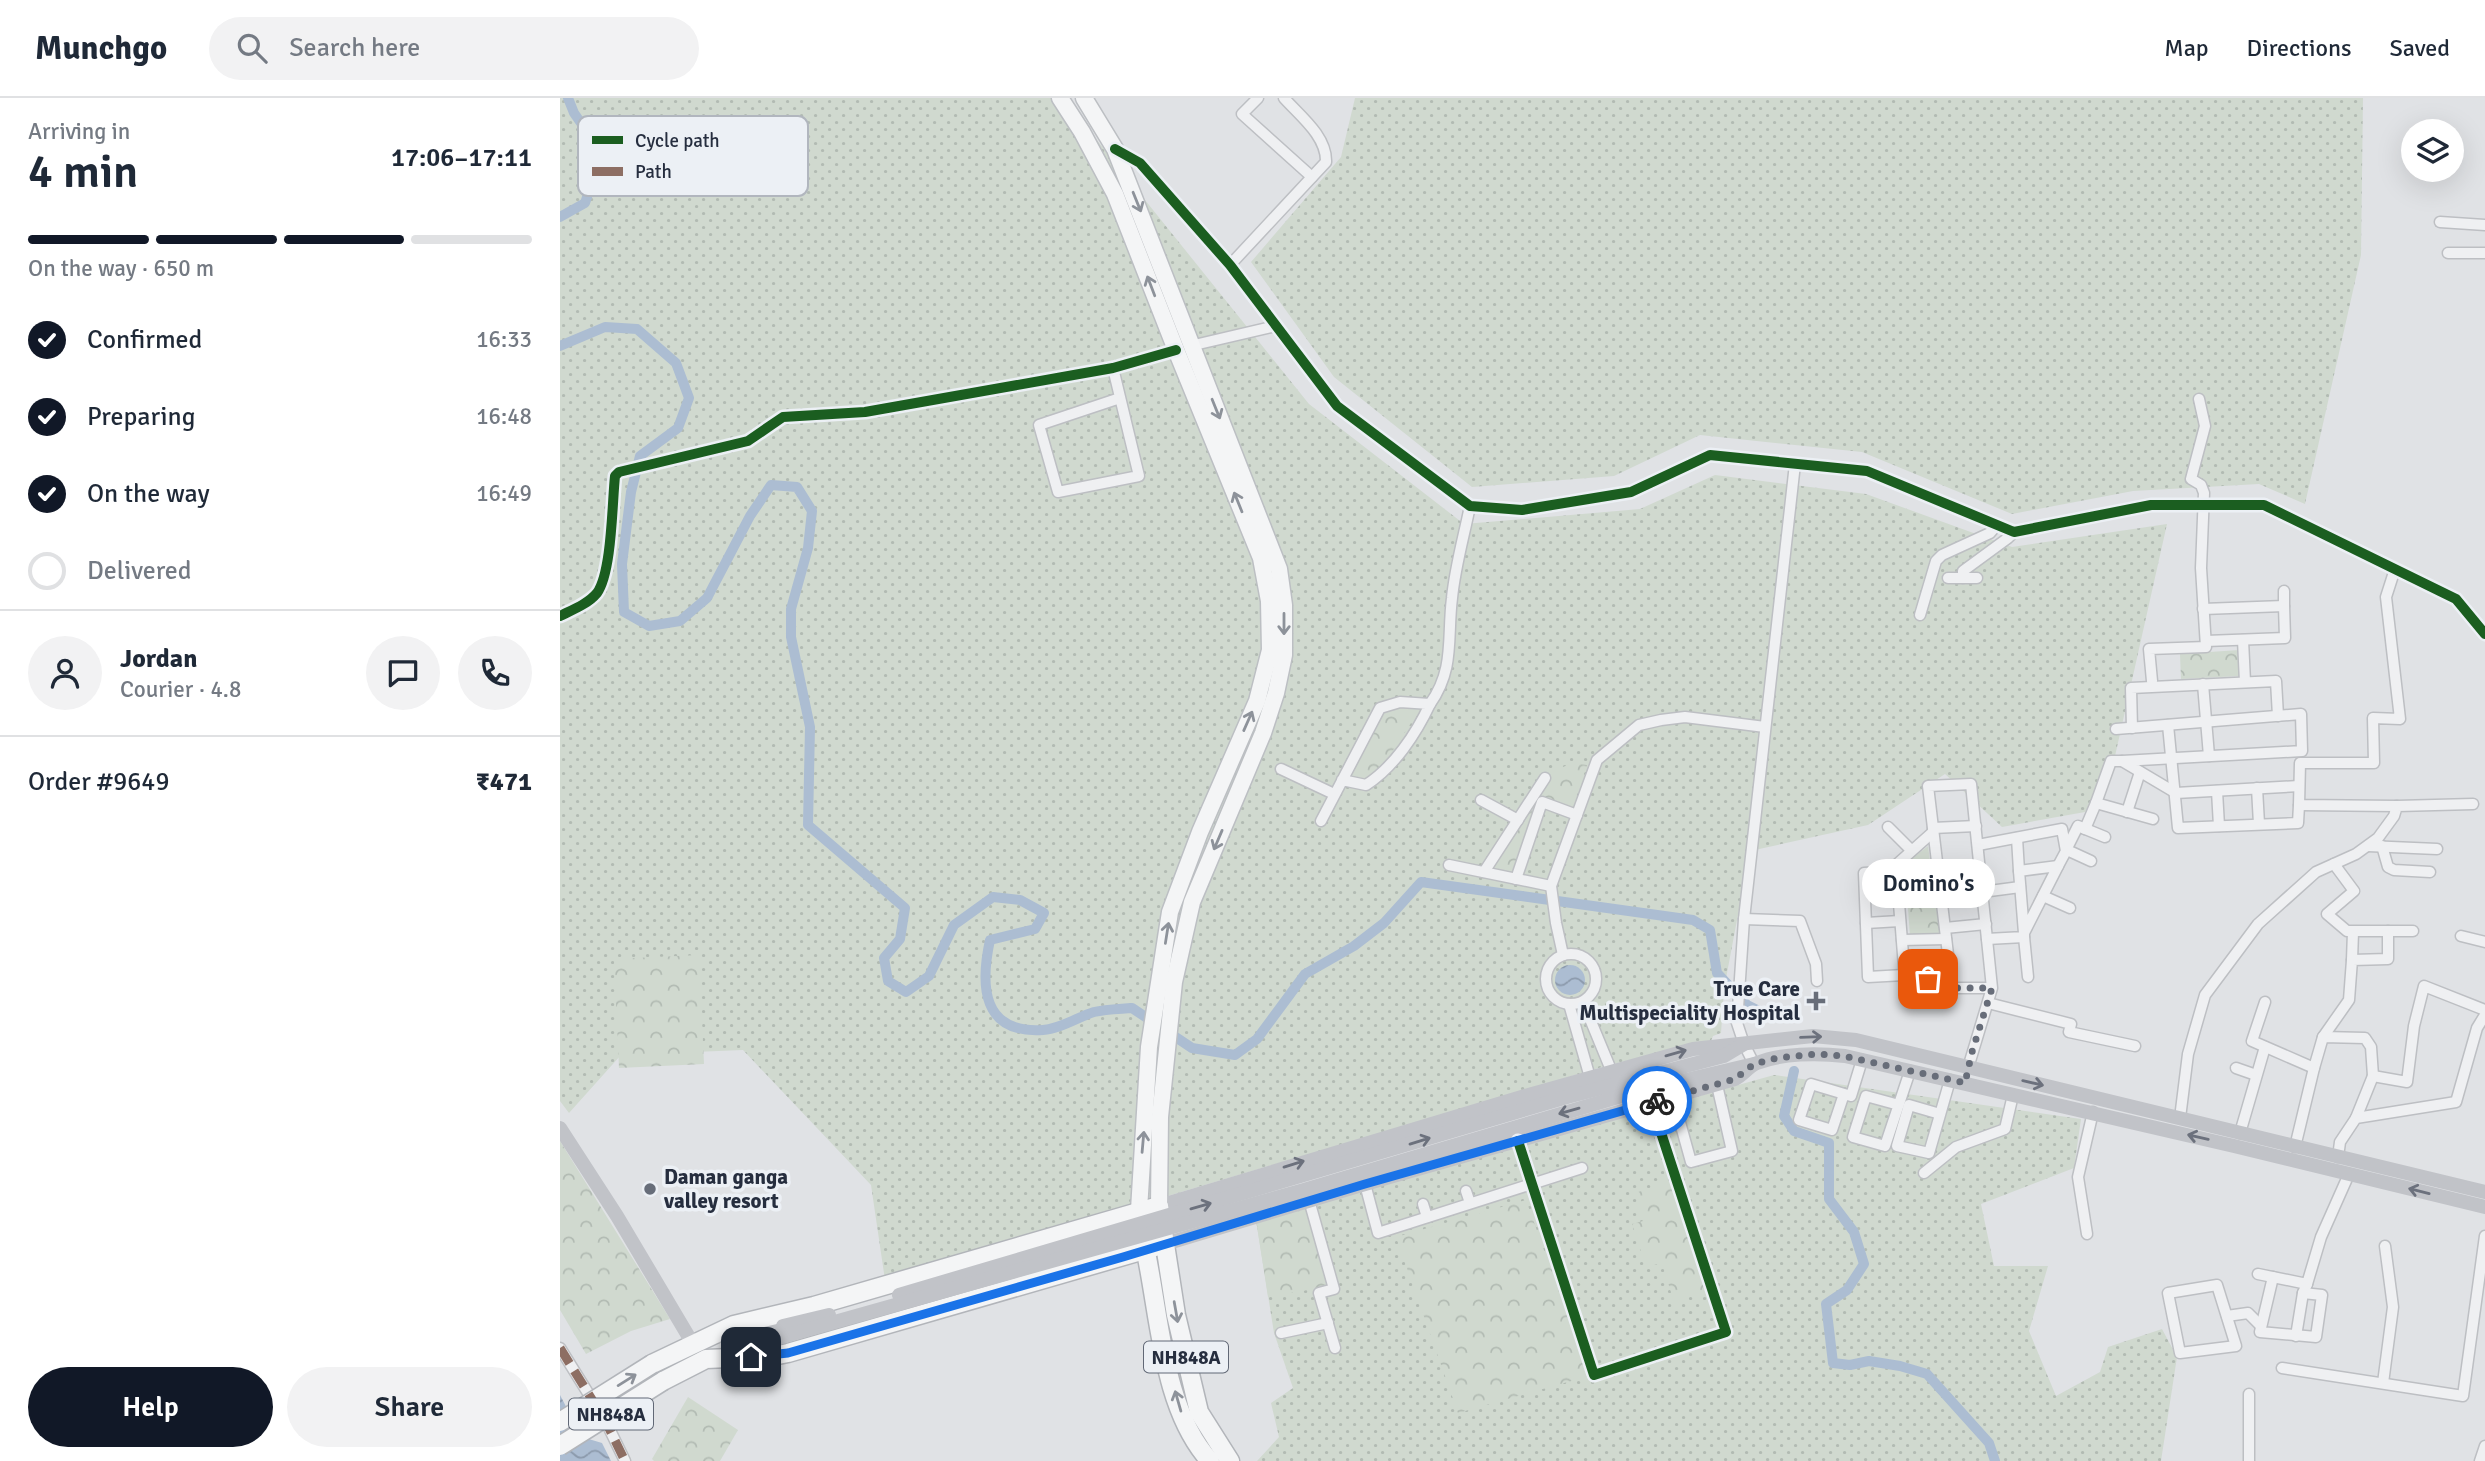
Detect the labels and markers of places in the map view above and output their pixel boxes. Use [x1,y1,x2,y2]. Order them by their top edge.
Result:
callout: Domino's [1862,860,1994,909]
pin [1898,949,1958,1009]
place label: True Care Multispeciality Hospital [1579,976,1800,1026]
marker: True Care Multispeciality Hospital [1806,991,1826,1011]
place label: Daman ganga valley resort [663,1164,788,1214]
marker: Daman ganga valley resort [642,1181,658,1197]
pin [721,1327,781,1387]

